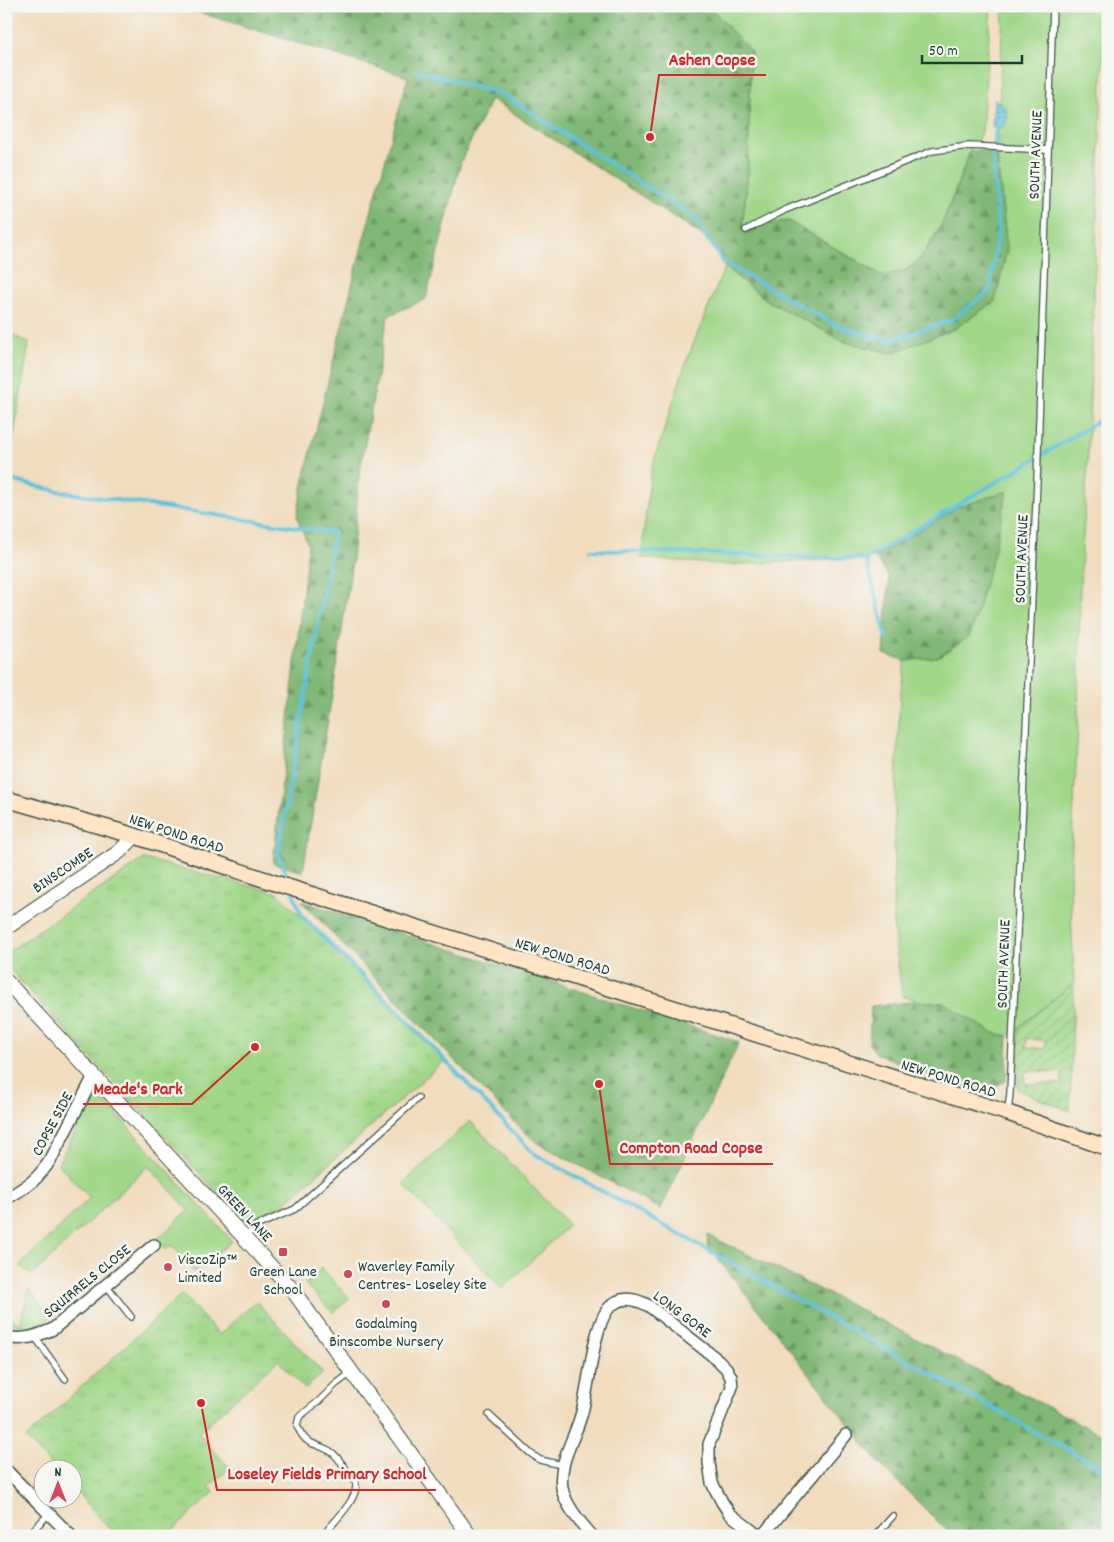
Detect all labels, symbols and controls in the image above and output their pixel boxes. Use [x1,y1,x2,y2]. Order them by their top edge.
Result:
scale bar [922,32,1022,64]
text: 50 m [929,41,958,63]
callout: Ashen Copse [659,42,766,75]
text: Ashen Copse [669,49,755,74]
street label: SOUTH AVENUE [1023,110,1050,200]
street label: SOUTH AVENUE [1009,514,1036,604]
street label: NEW POND ROAD [126,808,227,860]
street label: BINSCOMBE [28,842,99,900]
street label: SOUTH AVENUE [991,919,1018,1009]
street label: NEW POND ROAD [512,932,613,983]
street label: NEW POND ROAD [898,1054,999,1105]
callout: Meade's Park [83,1071,192,1104]
text: Meade's Park [93,1078,183,1103]
street label: COPSE SIDE [27,1087,80,1160]
callout: Compton Road Copse [610,1131,773,1164]
text: Compton Road Copse [619,1137,763,1162]
street label: GREEN LANE [211,1179,278,1249]
street label: SQUIRRELS CLOSE [39,1239,137,1325]
marker: Green Lane School [277,1246,289,1258]
place label: ViscoZip™ Limited [178,1249,238,1290]
place label: Waverley Family Centres- Loseley Site [358,1256,486,1297]
marker: ViscoZip™ Limited [162,1261,174,1273]
place label: Green Lane School [249,1261,317,1302]
marker: Waverley Family Centres- Loseley Site [342,1268,354,1280]
street label: LONG GORE [648,1285,716,1345]
marker: Godalming Binscombe Nursery [380,1298,392,1310]
place label: Godalming Binscombe Nursery [329,1313,443,1354]
callout: Loseley Fields Primary School [217,1457,436,1490]
north arrow [32,1460,82,1510]
text: N [55,1463,62,1483]
text: Loseley Fields Primary School [228,1463,427,1488]

